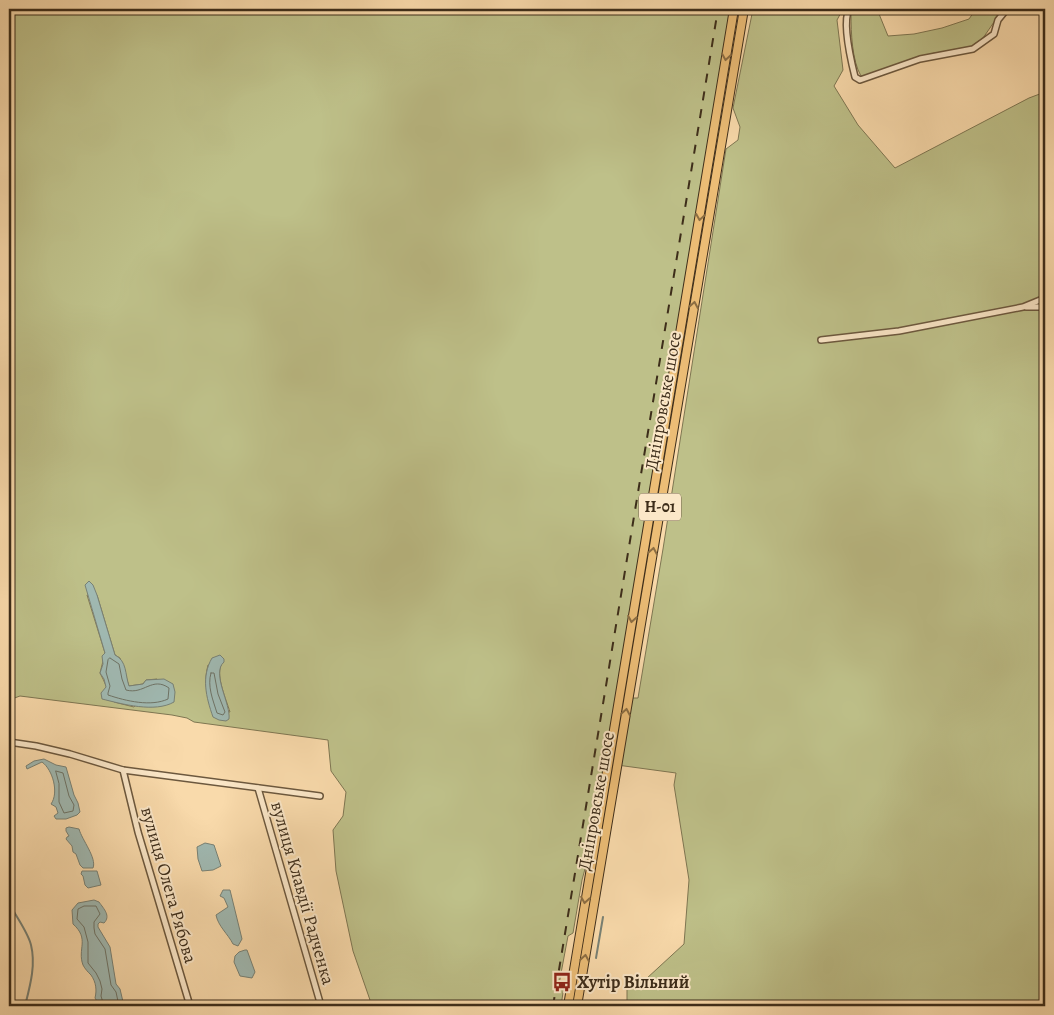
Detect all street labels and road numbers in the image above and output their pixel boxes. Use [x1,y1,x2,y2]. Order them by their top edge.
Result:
street label: Дніпровське шосе [639,330,687,472]
road number: Н-01 [639,494,681,520]
street label: Дніпровське шосе [572,730,620,872]
street label: вулиця Клавдії Радченка [265,799,341,988]
street label: вулиця Олега Рябова [135,804,203,967]

